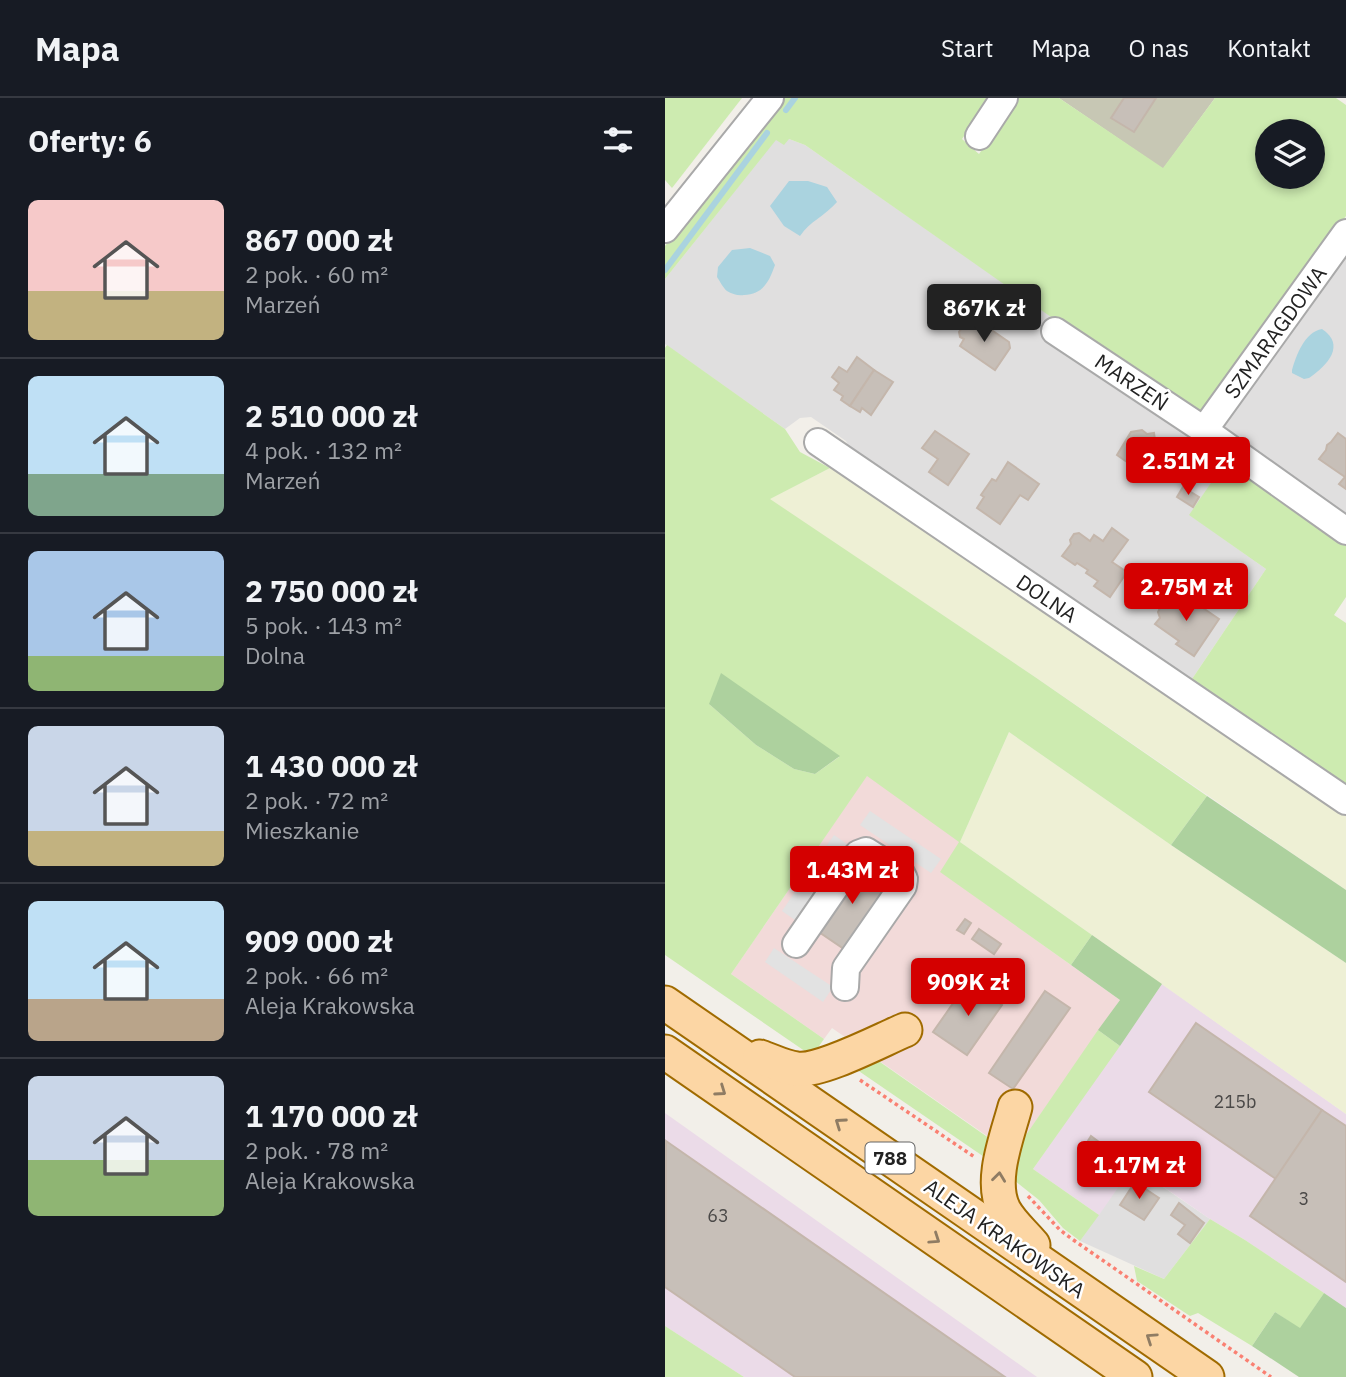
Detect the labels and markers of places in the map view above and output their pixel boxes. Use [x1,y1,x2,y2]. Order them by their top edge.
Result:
pin: 867K zł [919,285,1049,344]
pin: 2.51M zł [1116,438,1260,497]
pin: 2.75M zł [1114,564,1258,623]
pin: 1.43M zł [780,846,924,906]
pin: 909K zł [903,958,1033,1018]
pin: 1.17M zł [1067,1142,1211,1201]

